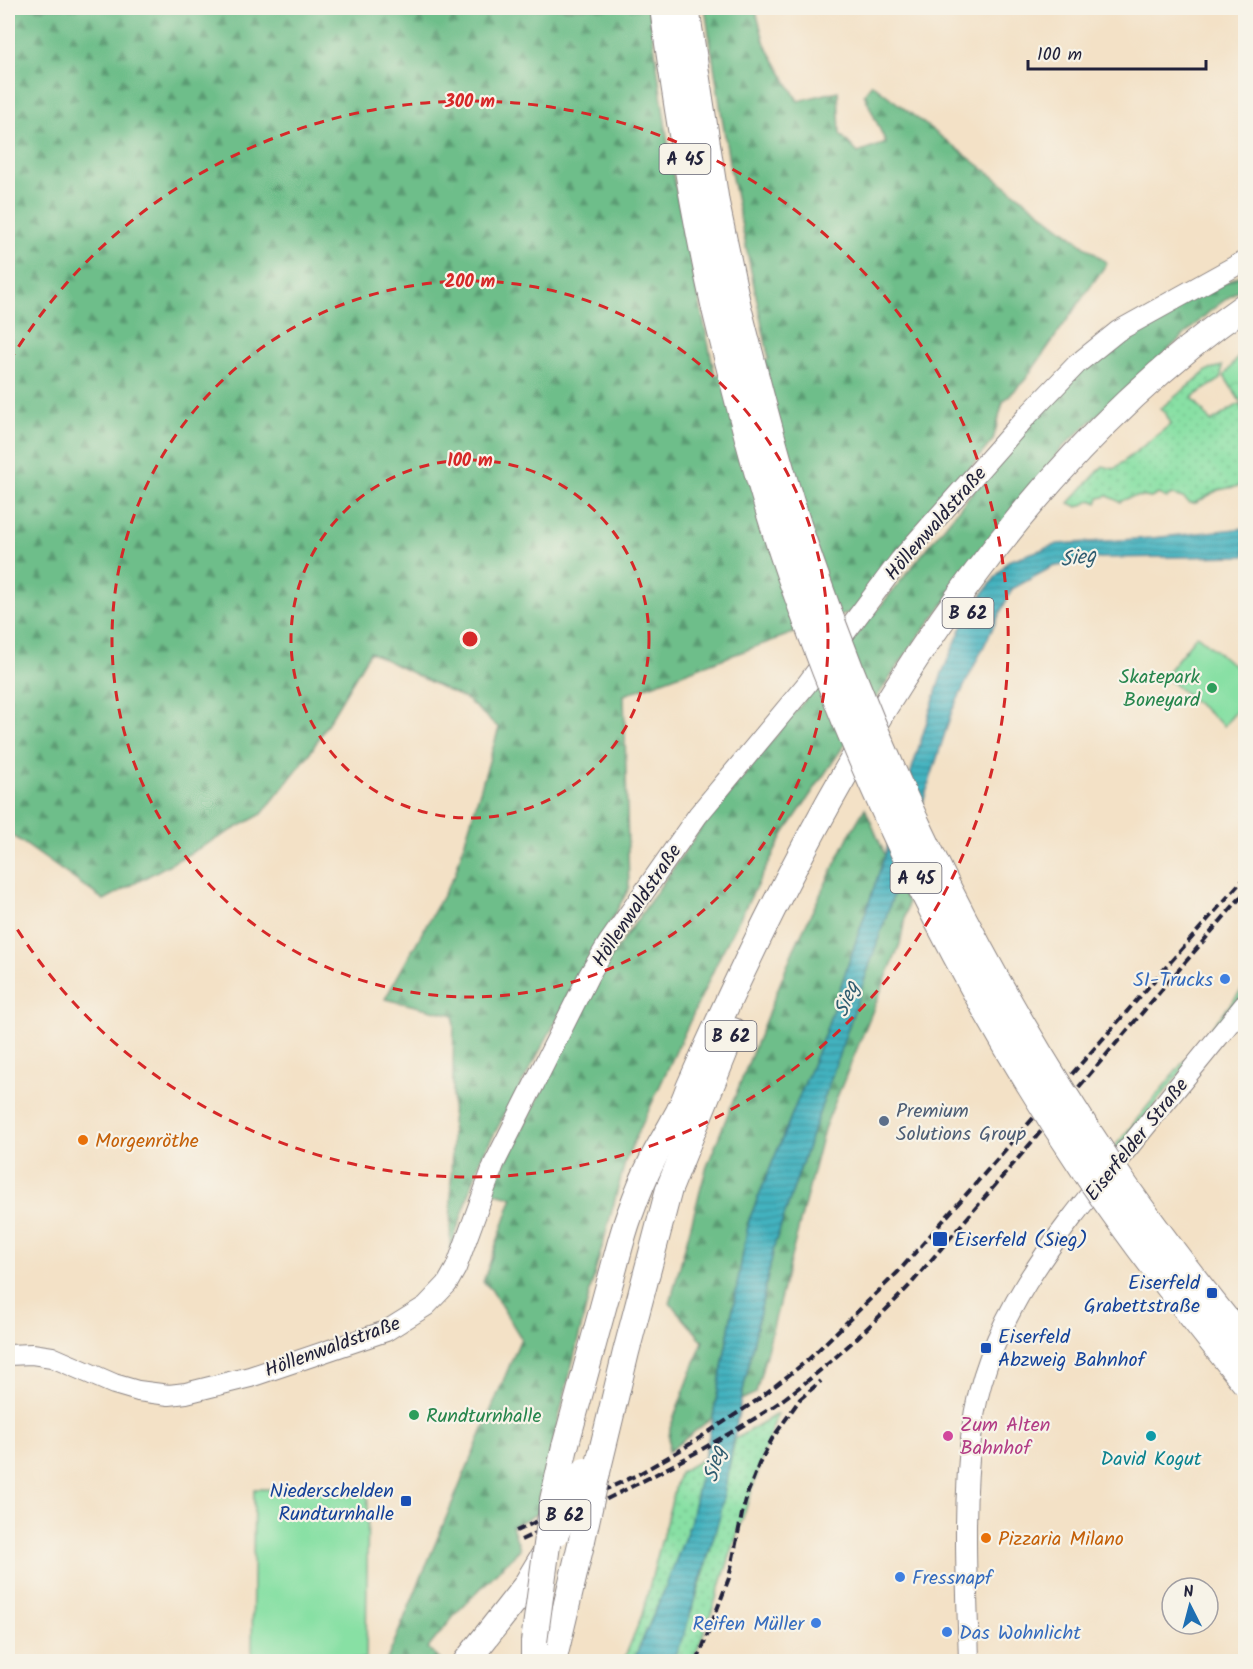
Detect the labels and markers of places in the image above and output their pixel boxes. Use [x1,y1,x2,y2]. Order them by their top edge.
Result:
centre of rings [460,629,480,649]
place label: Skatepark Boneyard [1119,662,1201,717]
marker: Skatepark Boneyard [1205,681,1219,695]
place label: SI-Trucks [1133,965,1213,997]
marker: SI-Trucks [1218,972,1232,986]
place label: Premium Solutions Group [896,1096,1026,1151]
marker: Premium Solutions Group [877,1114,891,1128]
place label: Morgenröthe [95,1126,199,1158]
marker: Morgenröthe [76,1133,90,1147]
place label: Eiserfeld (Sieg) [954,1225,1088,1257]
marker: Eiserfeld (Sieg) [931,1230,949,1248]
place label: Eiserfeld Grabettstraße [1084,1268,1201,1323]
marker: Eiserfeld Grabettstraße [1205,1286,1219,1300]
place label: Eiserfeld Abzweig Bahnhof [998,1322,1147,1377]
marker: Eiserfeld Abzweig Bahnhof [979,1341,993,1355]
place label: Rundturnhalle [426,1401,541,1433]
marker: Rundturnhalle [407,1408,421,1422]
place label: Zum Alten Bahnhof [960,1410,1050,1465]
marker: Zum Alten Bahnhof [941,1429,955,1443]
marker: David Kogut [1144,1429,1158,1443]
place label: David Kogut [1100,1444,1202,1476]
place label: Niederschelden Rundturnhalle [269,1476,394,1531]
marker: Niederschelden Rundturnhalle [399,1494,413,1508]
place label: Pizzaria Milano [998,1524,1124,1556]
marker: Pizzaria Milano [979,1531,993,1545]
place label: Fressnapf [912,1563,995,1595]
marker: Fressnapf [893,1570,907,1584]
place label: Reifen Müller [693,1609,805,1641]
marker: Reifen Müller [809,1616,823,1630]
place label: Das Wohnlicht [959,1618,1081,1650]
marker: Das Wohnlicht [940,1625,954,1639]

